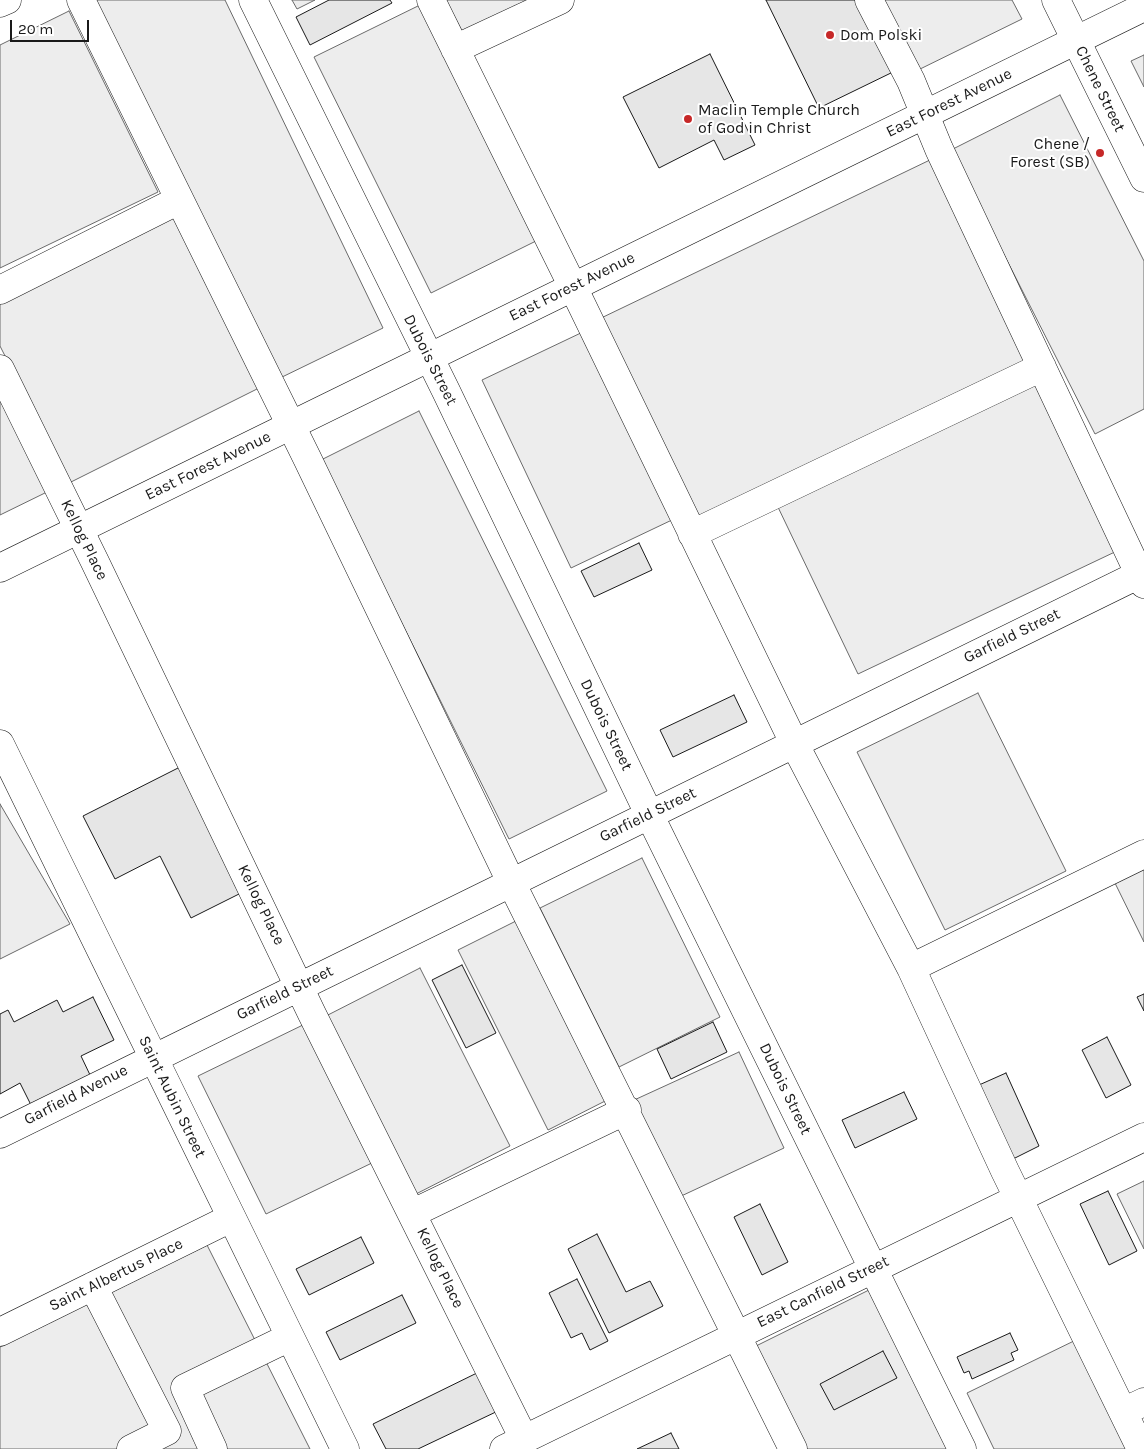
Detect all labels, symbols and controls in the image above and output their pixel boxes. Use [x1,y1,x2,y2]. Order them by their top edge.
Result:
scale bar [12,10,91,42]
text: 20 m [18,20,53,38]
place label: Dom Polski [840,25,922,45]
marker: Dom Polski [824,29,836,41]
street label: Chene Street [1071,43,1129,135]
street label: East Forest Avenue [883,64,1015,142]
place label: Maclin Temple Church of God in Christ [698,100,860,138]
marker: Maclin Temple Church of God in Christ [682,113,694,125]
place label: Chene / Forest (SB) [1010,134,1090,172]
marker: Chene / Forest (SB) [1094,147,1106,159]
street label: East Forest Avenue [506,248,638,326]
street label: Dubois Street [399,311,461,409]
street label: East Forest Avenue [142,427,274,505]
street label: Kellog Place [56,497,112,583]
street label: Garfield Street [961,604,1063,668]
street label: Dubois Street [576,676,636,774]
street label: Garfield Street [597,783,699,847]
street label: Kellog Place [233,862,289,948]
street label: Garfield Street [234,961,336,1025]
street label: Saint Aubin Street [134,1033,210,1161]
street label: Dubois Street [755,1040,815,1138]
street label: Garfield Avenue [21,1061,131,1129]
street label: Kellog Place [412,1225,468,1311]
street label: Saint Albertus Place [46,1234,186,1316]
street label: East Canfield Street [754,1252,892,1332]

